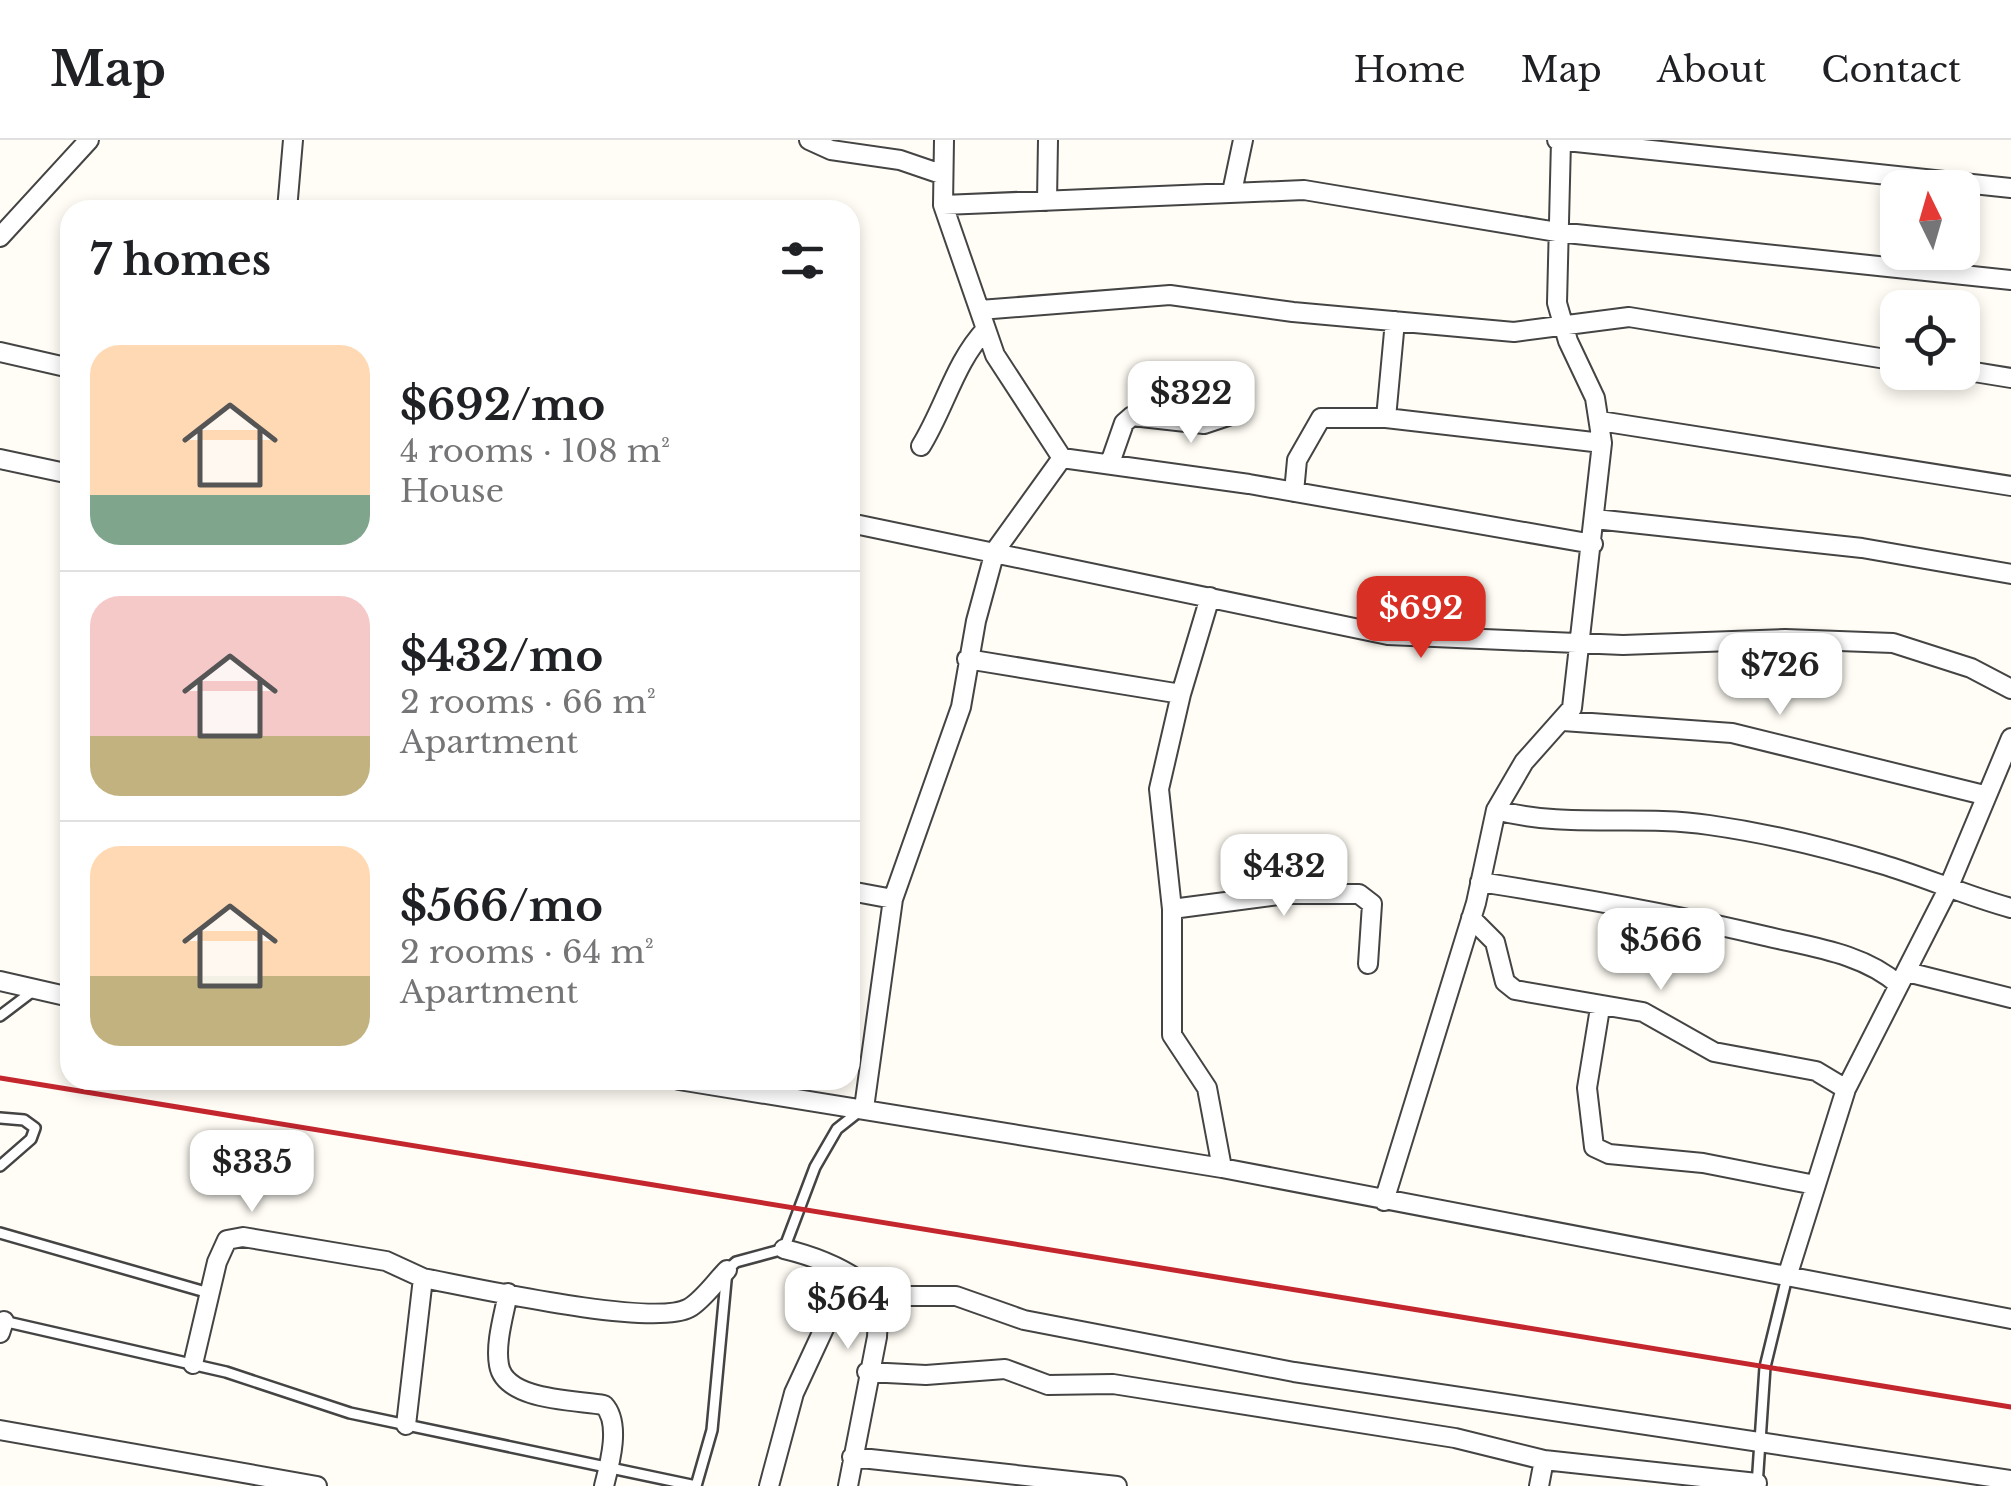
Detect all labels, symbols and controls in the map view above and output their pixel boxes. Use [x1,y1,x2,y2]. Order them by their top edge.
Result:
text: Map [50,39,166,99]
text: Home [1354,48,1466,91]
text: Map [1521,48,1602,91]
text: About [1657,48,1766,91]
text: Contact [1821,48,1961,91]
north arrow [1880,170,1980,270]
map controls [1880,170,1980,390]
icon: filters [775,233,830,288]
text: 7 homes [90,234,271,286]
button: locate [1880,290,1980,390]
pin: $322 [1132,361,1250,446]
text: $322 [1150,373,1232,413]
text: $692/mo [400,379,605,431]
icon: home [170,385,290,505]
text: 4 rooms · 108 m² [400,431,670,471]
text: House [400,471,504,511]
pin: $692 [1362,576,1480,661]
text: $692 [1379,588,1463,628]
text: $432/mo [400,630,603,682]
pin: $726 [1721,633,1839,718]
icon: home [170,636,290,756]
text: $726 [1740,645,1820,685]
text: 2 rooms · 66 m² [400,682,656,722]
text: Apartment [400,722,578,762]
pin: $432 [1225,834,1343,919]
text: $432 [1242,846,1326,886]
text: $566/mo [400,880,603,932]
icon: home [170,886,290,1006]
pin: $566 [1602,908,1720,993]
text: $566 [1620,920,1702,960]
text: 2 rooms · 64 m² [400,932,654,972]
text: Apartment [400,972,578,1012]
pin: $335 [193,1130,311,1215]
text: $335 [212,1142,292,1182]
pin: $564 [789,1267,907,1352]
text: $564 [807,1279,889,1319]

